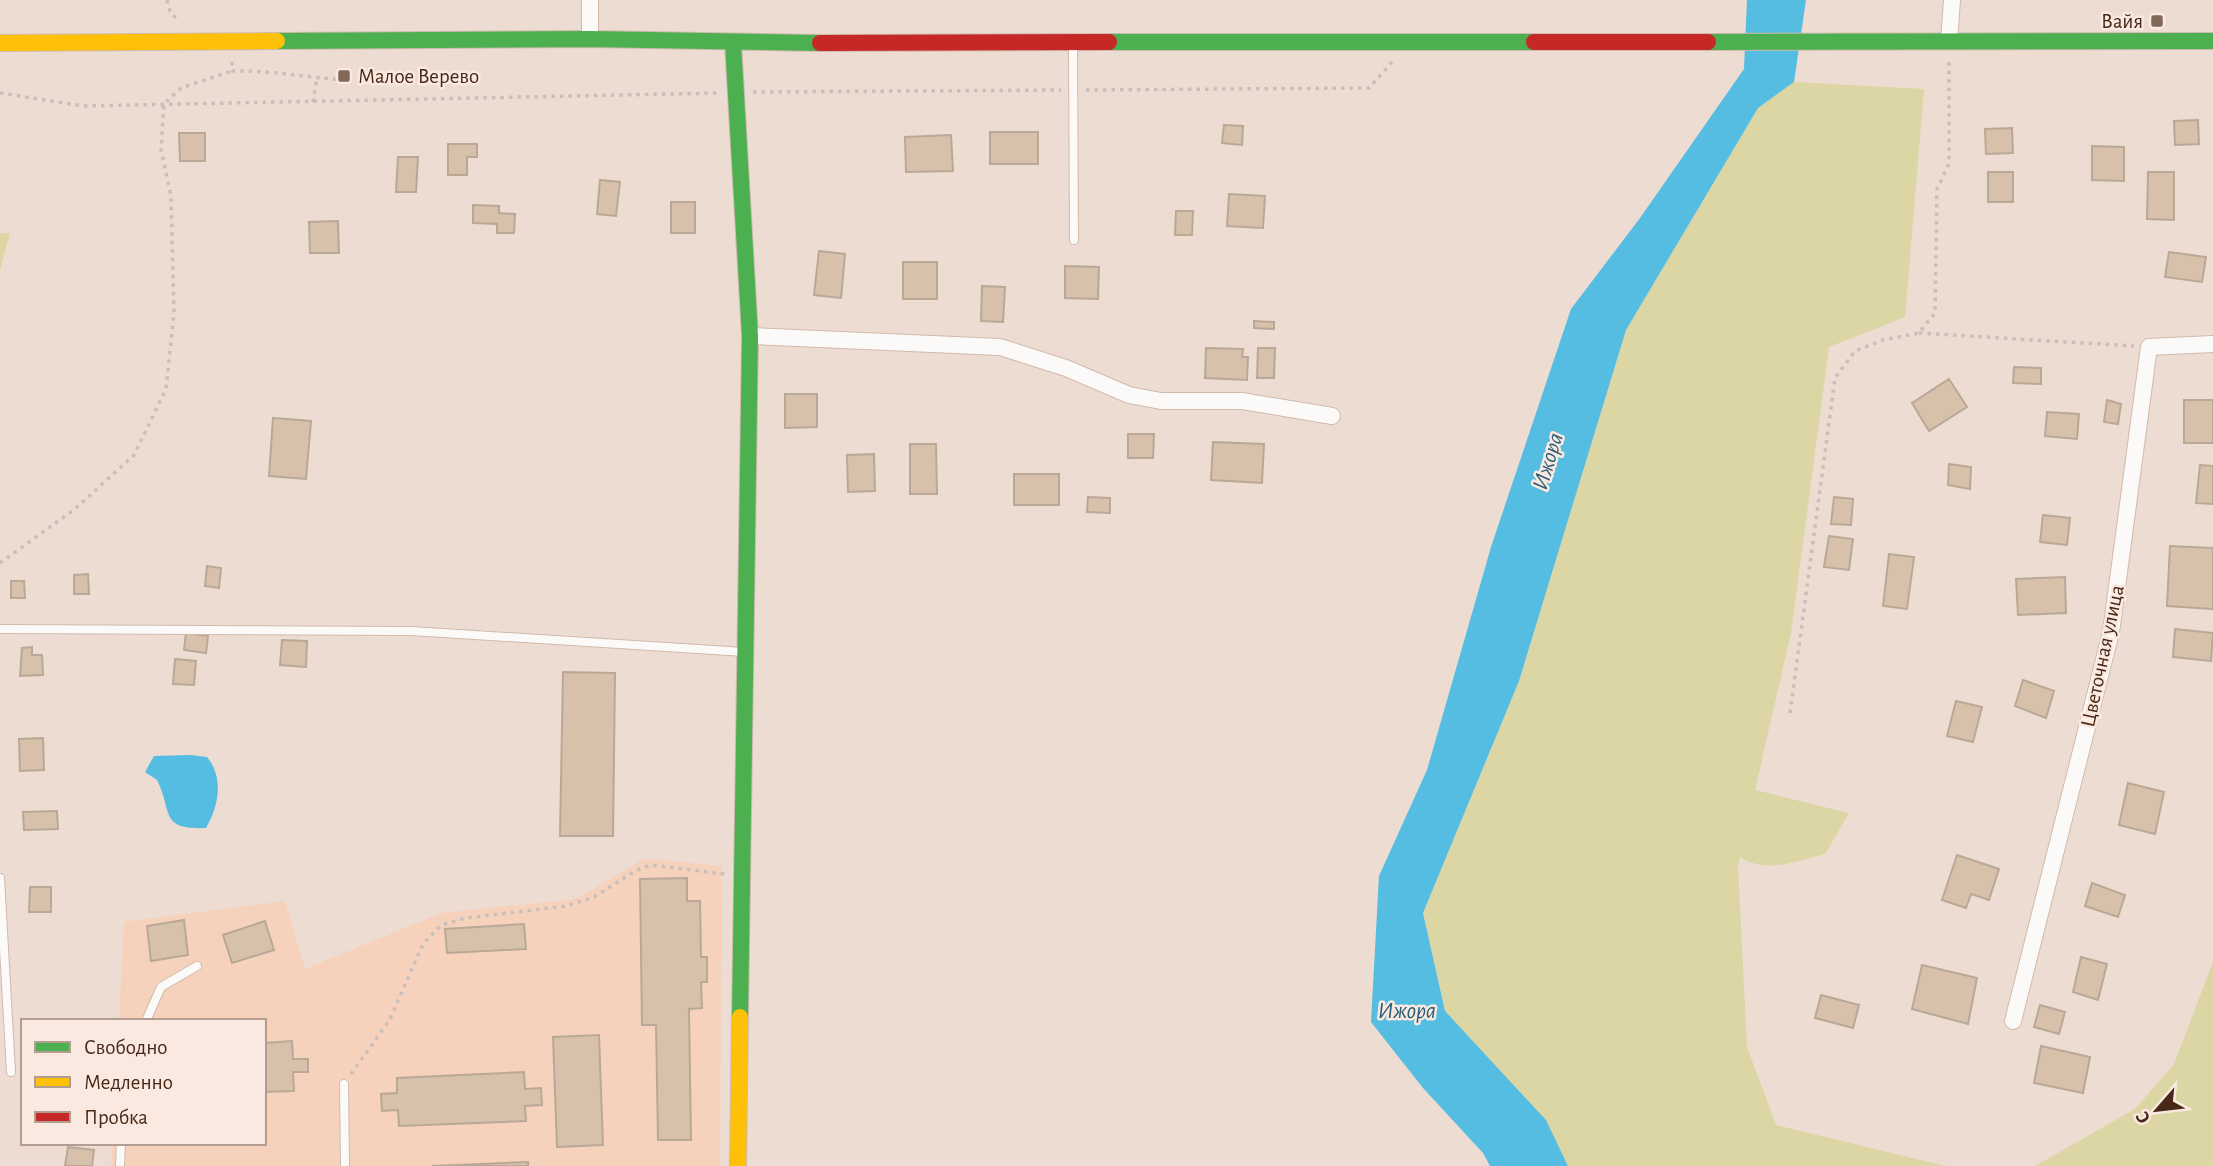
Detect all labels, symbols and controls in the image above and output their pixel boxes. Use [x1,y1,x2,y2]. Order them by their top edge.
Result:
place label: Вайя [2101,11,2143,32]
marker: Вайя [2149,13,2165,29]
place label: Малое Верево [358,66,479,87]
marker: Малое Верево [336,68,352,84]
water label: Ижора [1529,430,1568,492]
street label: Цветочная улица [2077,583,2128,729]
water label: Ижора [1378,1000,1436,1023]
legend [21,1019,266,1145]
text: Свободно [84,1037,168,1058]
text: Медленно [84,1072,173,1093]
north arrow [2122,1075,2192,1145]
text: Пробка [84,1107,148,1128]
text: С [2132,1108,2154,1126]

